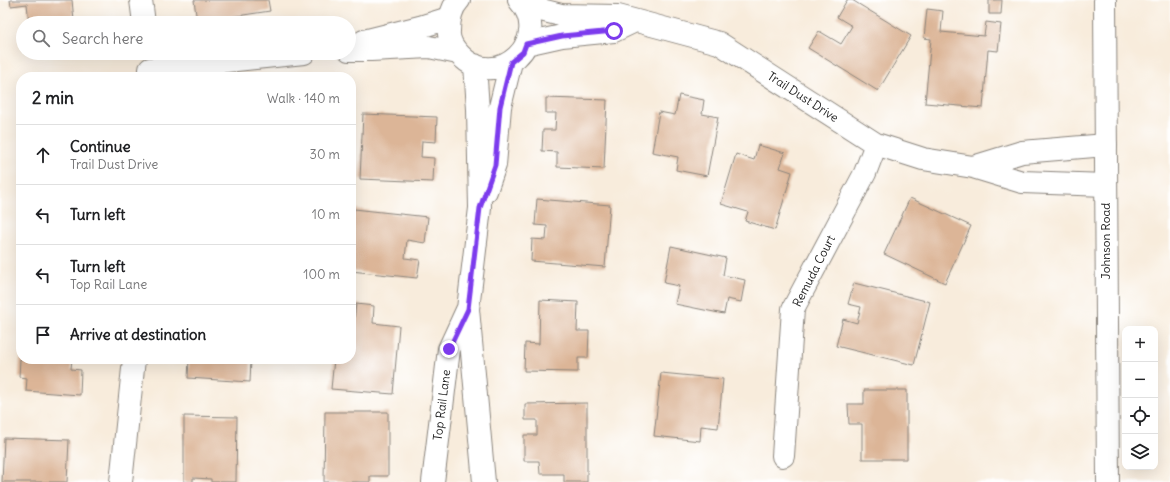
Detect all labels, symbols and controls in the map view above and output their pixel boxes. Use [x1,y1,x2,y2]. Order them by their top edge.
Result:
search box [16,16,356,60]
route start [605,22,623,40]
icon: search [30,27,52,49]
text: Search here [62,29,143,48]
street label: Trail Dust Drive [765,68,842,125]
text: 2 min [32,87,74,109]
text: Walk · 140 m [267,90,340,107]
text: Continue [70,137,131,156]
icon: ahead [32,144,54,166]
text: 30 m [310,146,340,163]
text: Trail Dust Drive [70,156,158,173]
street label: Johnson Road [1098,203,1113,279]
icon: left [32,204,54,226]
text: Turn left [70,205,125,224]
text: 10 m [312,206,340,223]
street label: Remuda Court [789,232,838,309]
text: Turn left [70,257,125,276]
icon: left [32,264,54,286]
text: 100 m [303,266,340,283]
text: Top Rail Lane [70,276,147,293]
icon: arrive [32,324,54,346]
text: Arrive at destination [70,325,206,344]
map controls [1122,326,1158,470]
button: + [1122,326,1158,362]
route end [440,340,458,358]
button: − [1122,362,1158,398]
street label: Top Rail Lane [430,369,453,441]
button: locate [1122,398,1158,434]
button: layers [1122,434,1158,470]

